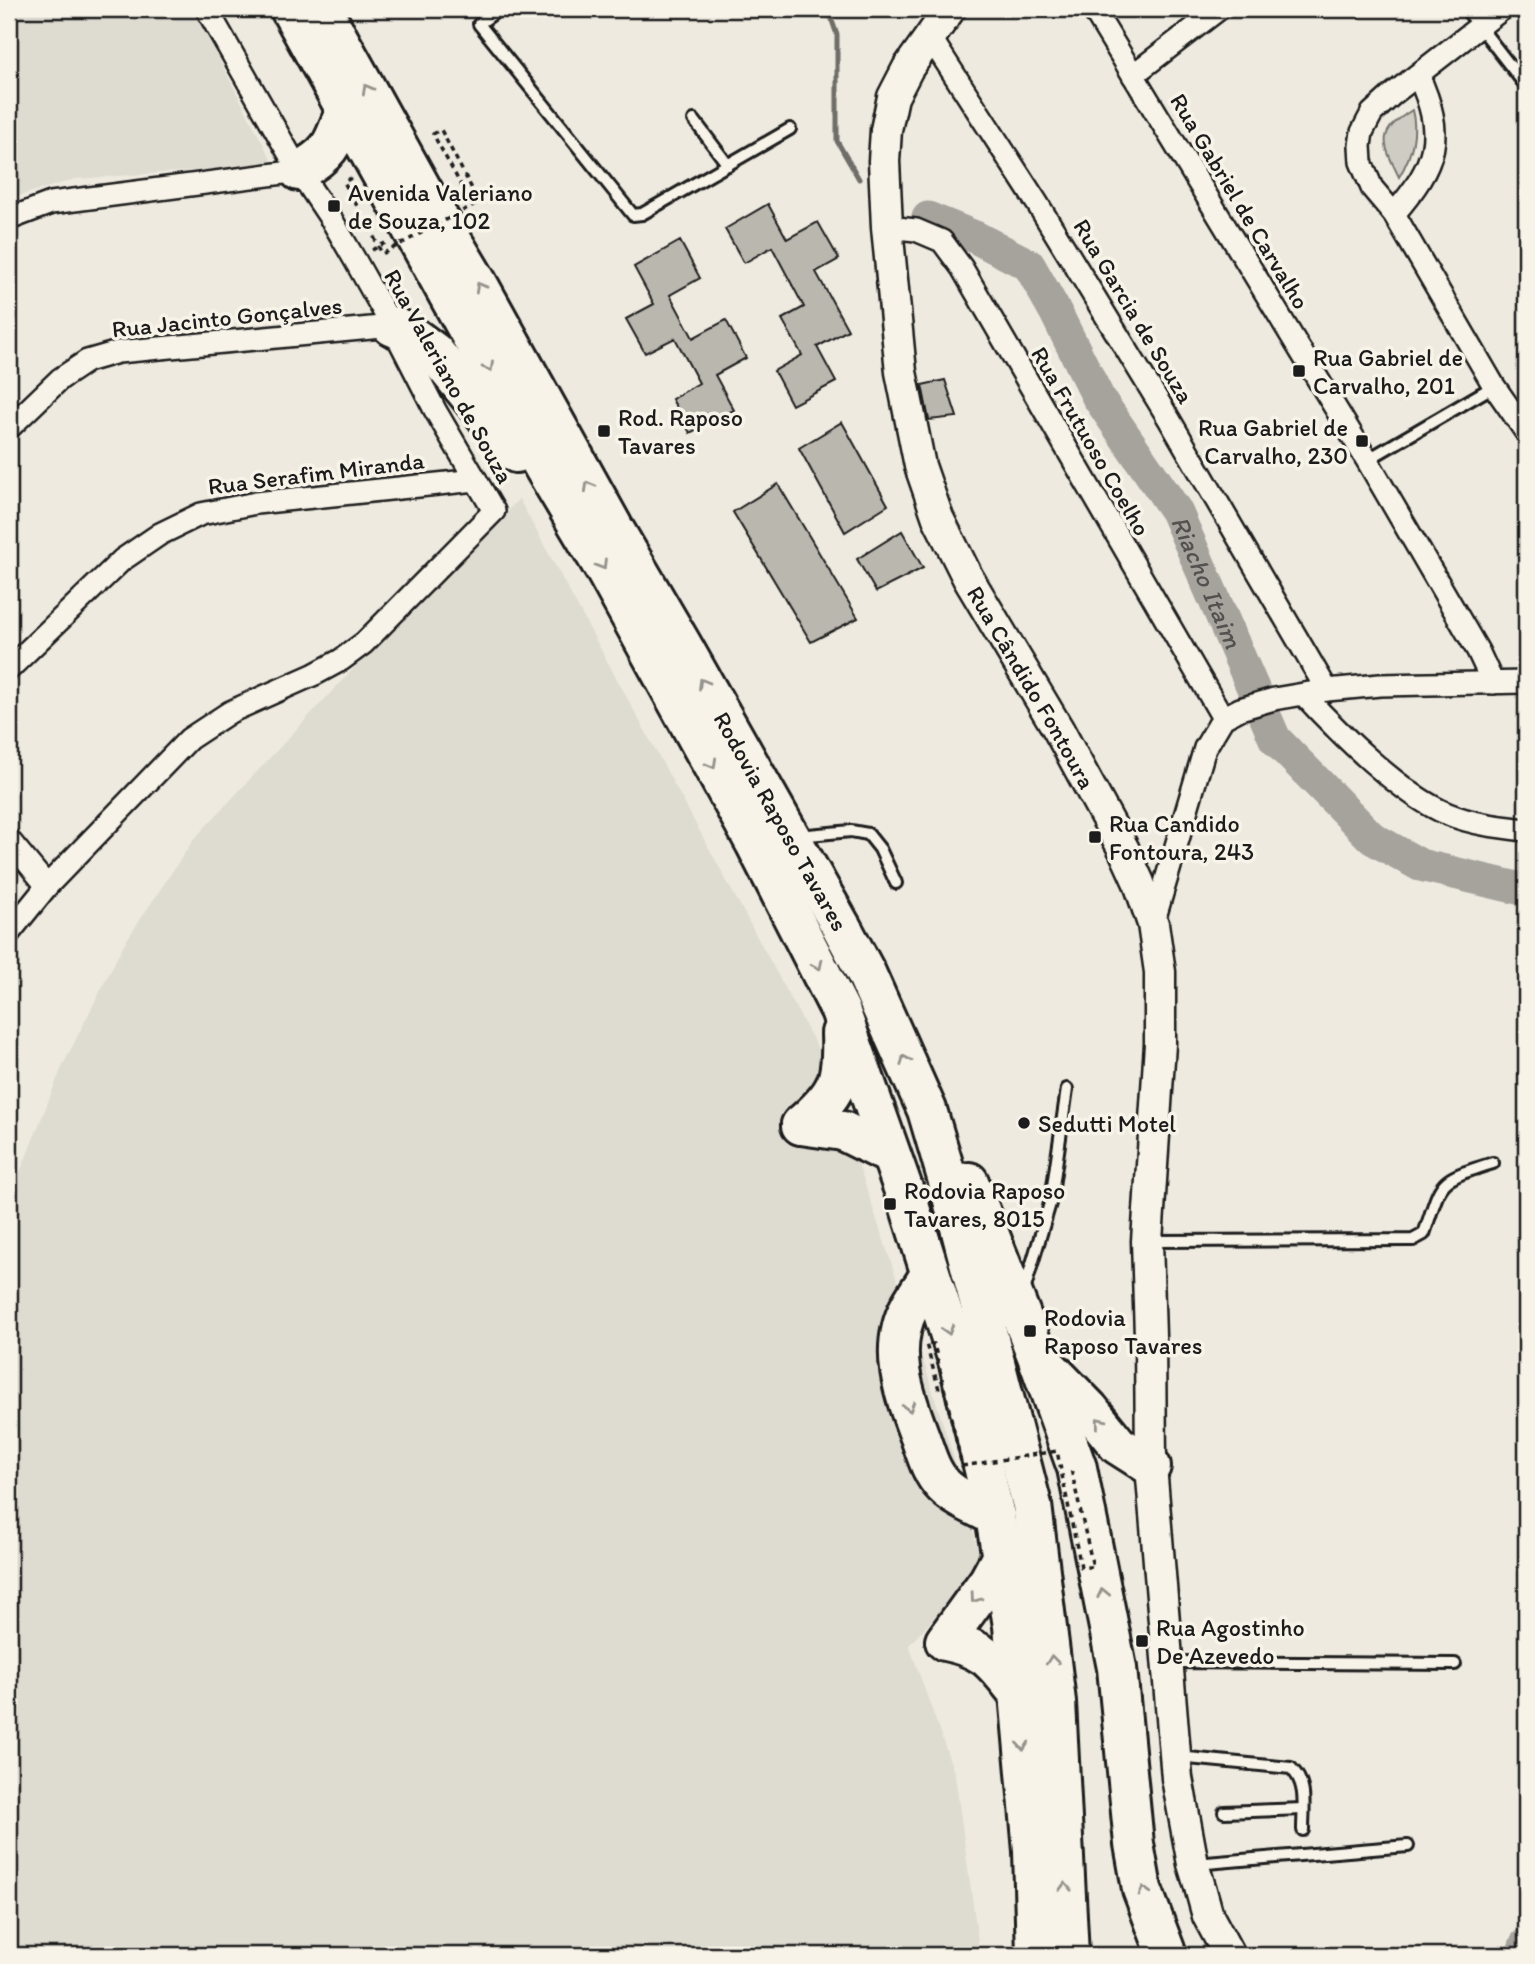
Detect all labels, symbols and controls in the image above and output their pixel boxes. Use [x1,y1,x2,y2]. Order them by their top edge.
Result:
one-way arrow [362,84,375,96]
street label: Rua Gabriel de Carvalho [1164,88,1316,314]
place label: Avenida Valeriano de Souza, 102 [348,178,533,235]
marker: Avenida Valeriano de Souza, 102 [326,198,342,214]
street label: Rua Garcia de Souza [1067,213,1201,409]
street label: Rua Valeriano de Souza [378,264,520,488]
one-way arrow [475,281,488,294]
street label: Rua Jacinto Gonçalves [110,290,344,344]
street label: Rua Frutuoso Coelho [1025,341,1157,541]
place label: Rua Gabriel de Carvalho, 201 [1313,343,1463,400]
one-way arrow [481,360,494,373]
marker: Rua Gabriel de Carvalho, 201 [1291,363,1307,379]
place label: Rod. Raposo Tavares [618,403,743,460]
place label: Rua Gabriel de Carvalho, 230 [1198,413,1348,470]
marker: Rod. Raposo Tavares [596,423,612,439]
marker: Rua Gabriel de Carvalho, 230 [1354,433,1370,449]
street label: Rua Serafim Miranda [206,445,426,501]
one-way arrow [584,481,597,493]
water label: Riacho Itaim [1164,511,1250,653]
one-way arrow [594,557,607,570]
street label: Rua Cândido Fontoura [961,580,1102,794]
one-way arrow [698,677,711,690]
street label: Rodovia Raposo Tavares [708,706,855,936]
one-way arrow [703,757,717,769]
place label: Rua Candido Fontoura, 243 [1109,809,1254,866]
marker: Rua Candido Fontoura, 243 [1087,829,1103,845]
one-way arrow [810,958,824,970]
one-way arrow [899,1055,913,1067]
place label: Sedutti Motel [1038,1109,1176,1138]
marker: Sedutti Motel [1016,1115,1032,1131]
place label: Rodovia Raposo Tavares, 8015 [904,1176,1065,1233]
marker: Rodovia Raposo Tavares, 8015 [882,1196,898,1212]
place label: Rodovia Raposo Tavares [1044,1303,1202,1360]
marker: Rodovia Raposo Tavares [1022,1323,1038,1339]
one-way arrow [940,1324,954,1336]
one-way arrow [901,1400,916,1412]
one-way arrow [1095,1418,1108,1430]
one-way arrow [1096,1587,1111,1599]
one-way arrow [971,1591,984,1603]
place label: Rua Agostinho De Azevedo [1156,1613,1305,1670]
marker: Rua Agostinho De Azevedo [1134,1633,1150,1649]
one-way arrow [1044,1654,1059,1666]
one-way arrow [1015,1741,1030,1752]
one-way arrow [1057,1881,1072,1892]
one-way arrow [1137,1885,1152,1897]

